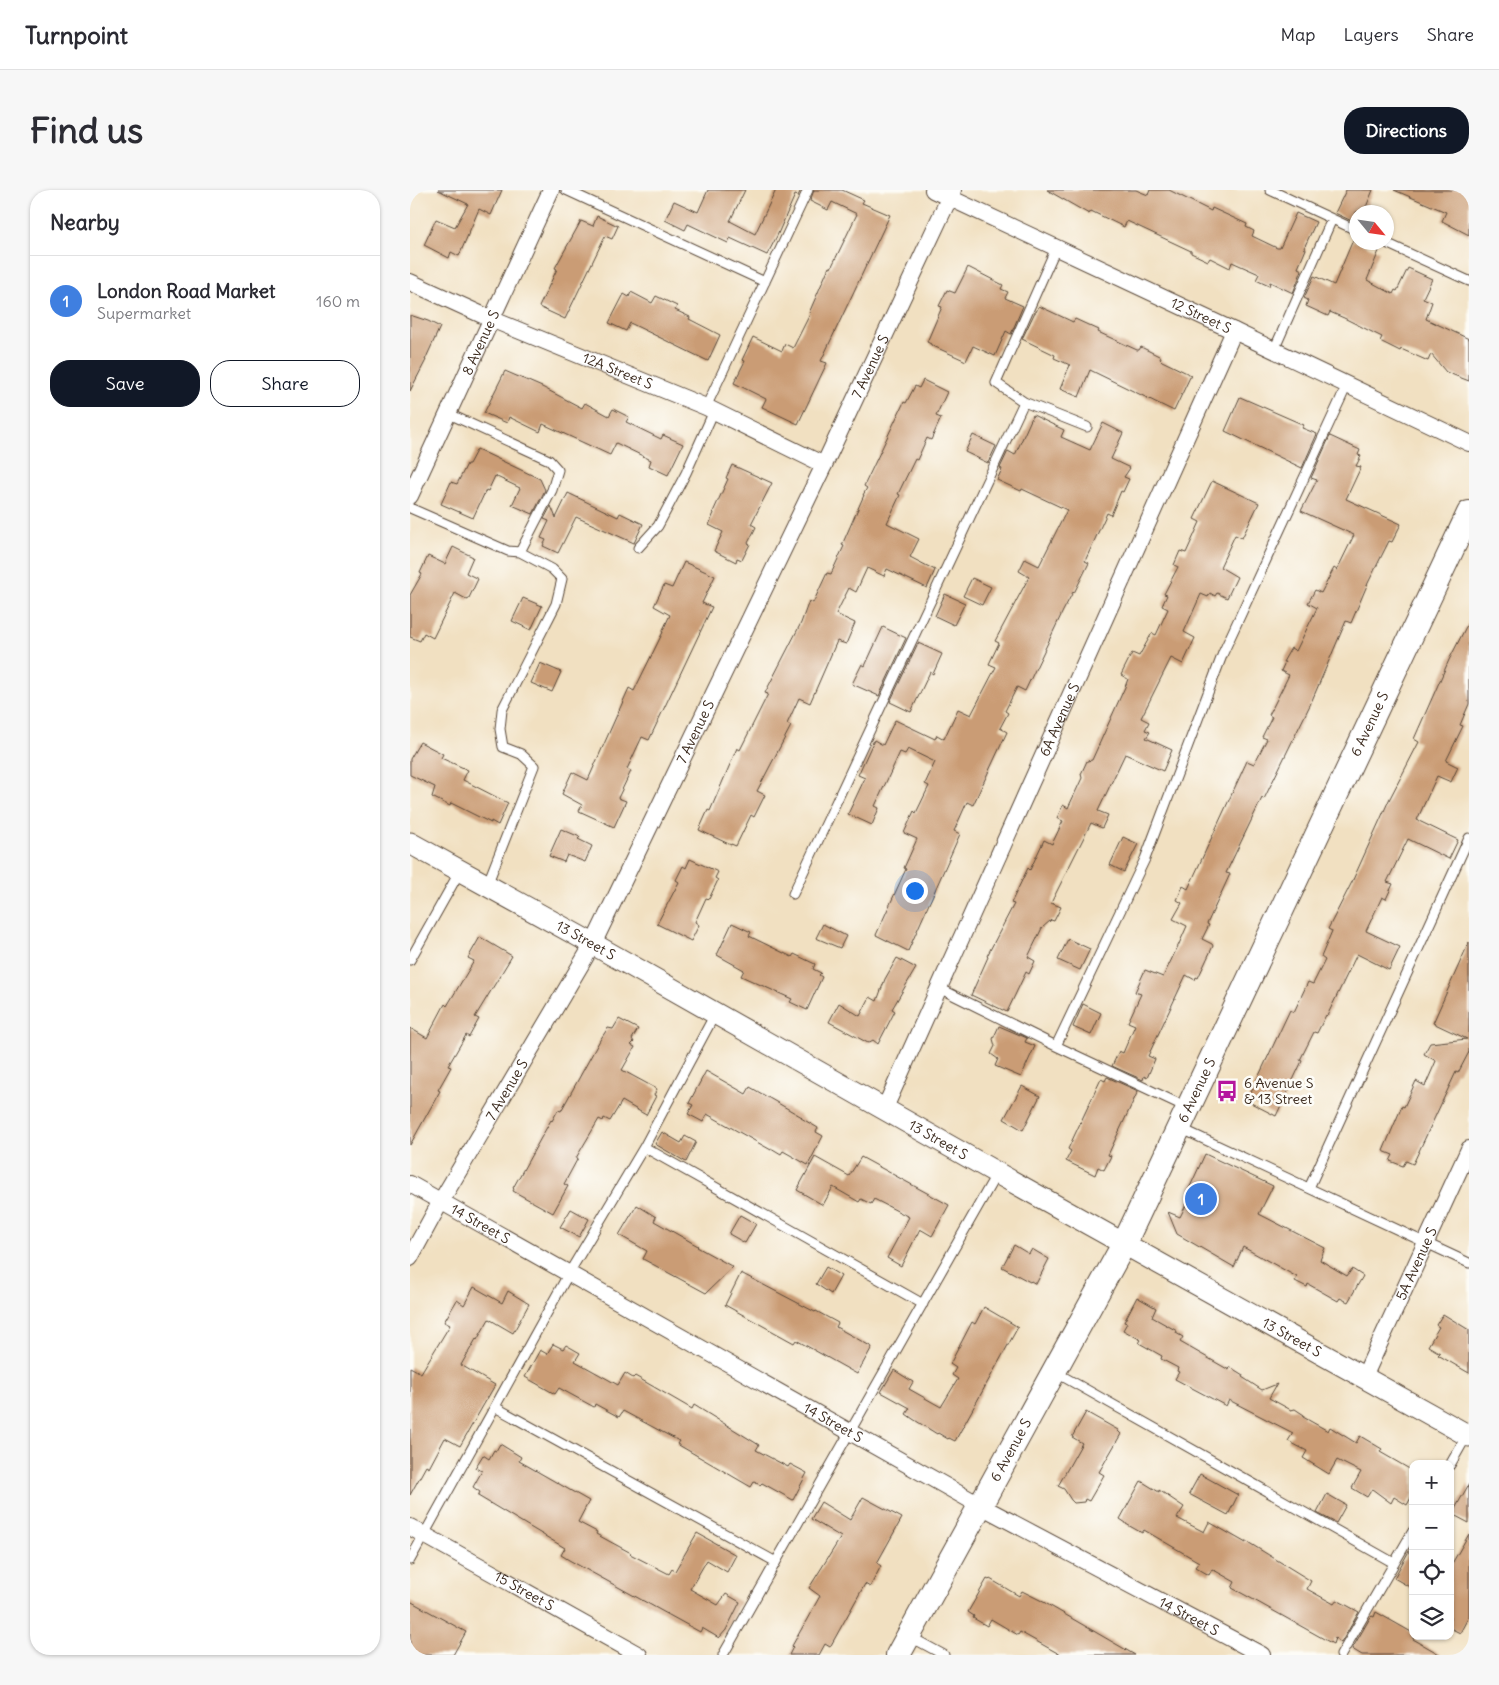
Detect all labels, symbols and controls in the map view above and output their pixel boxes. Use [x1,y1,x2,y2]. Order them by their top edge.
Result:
text: Turnpoint [25,20,128,50]
text: Map [1280,23,1315,46]
text: Layers [1343,23,1399,46]
text: Share [1427,23,1474,46]
button: Directions [1344,107,1469,154]
text: Find us [30,108,143,152]
north arrow [1349,205,1394,250]
text: Nearby [50,209,120,236]
text: London Road Market [97,279,275,303]
text: 1 [63,291,69,311]
text: 160 m [316,291,360,311]
street label: 12 Street S [1168,294,1235,338]
text: Supermarket [97,303,191,323]
street label: 8 Avenue S [458,307,504,378]
street label: 7 Avenue S [848,332,893,401]
street label: 12A Street S [580,349,656,393]
button: Save [50,360,200,407]
button: Share [210,360,360,407]
street label: 6A Avenue S [1035,680,1084,759]
street label: 6 Avenue S [1346,689,1392,759]
street label: 7 Avenue S [672,697,718,767]
your location [902,878,928,904]
street label: 13 Street S [553,916,619,964]
street label: 6 Avenue S [1174,1055,1220,1126]
street label: 7 Avenue S [482,1056,532,1124]
place label: 6 Avenue S & 13 Street [1244,1074,1314,1108]
bus stop icon: 6 Avenue S & 13 Street [1214,1078,1240,1104]
street label: 13 Street S [905,1116,971,1164]
pin: 1 [1185,1180,1217,1218]
street label: 14 Street S [448,1200,514,1248]
street label: 5A Avenue S [1392,1224,1441,1303]
street label: 13 Street S [1259,1314,1325,1361]
street label: 14 Street S [800,1399,866,1447]
street label: 6 Avenue S [986,1415,1035,1485]
map controls [1409,1460,1454,1640]
button: + [1409,1460,1454,1505]
button: − [1409,1505,1454,1550]
button: locate [1409,1550,1454,1595]
street label: 15 Street S [491,1567,557,1615]
street label: 14 Street S [1156,1593,1222,1640]
button: layers [1409,1595,1454,1640]

